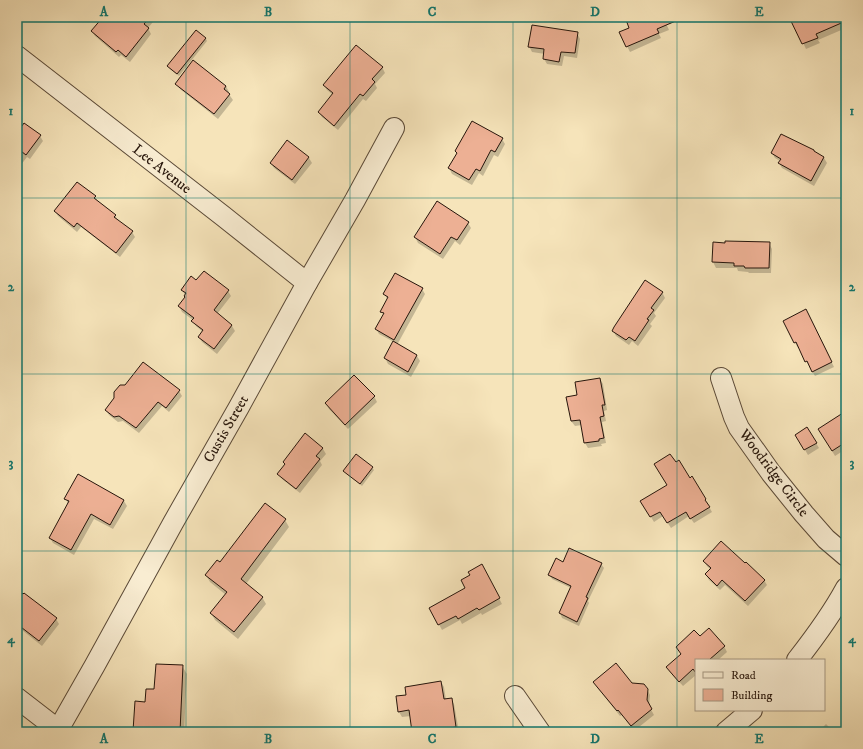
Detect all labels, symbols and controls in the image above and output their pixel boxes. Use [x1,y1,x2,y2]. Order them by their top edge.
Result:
text: A [99,4,109,20]
text: B [264,4,272,20]
text: C [428,4,437,20]
text: D [590,4,600,20]
text: E [754,4,764,20]
text: 1 [9,103,14,119]
text: 1 [850,103,855,119]
street label: Lee Avenue [129,140,195,198]
text: 2 [8,279,15,295]
text: 2 [849,279,856,295]
street label: Custis Street [199,392,253,466]
street label: Woodridge Circle [734,424,813,521]
text: 3 [9,455,14,471]
text: 3 [850,455,855,471]
text: 4 [6,631,15,648]
text: 4 [847,631,856,648]
legend [695,659,825,711]
text: Road [731,668,756,683]
text: Building [731,688,772,703]
text: A [99,731,109,747]
text: B [264,731,272,747]
text: C [428,731,437,747]
text: D [590,731,600,747]
text: E [754,731,764,747]

